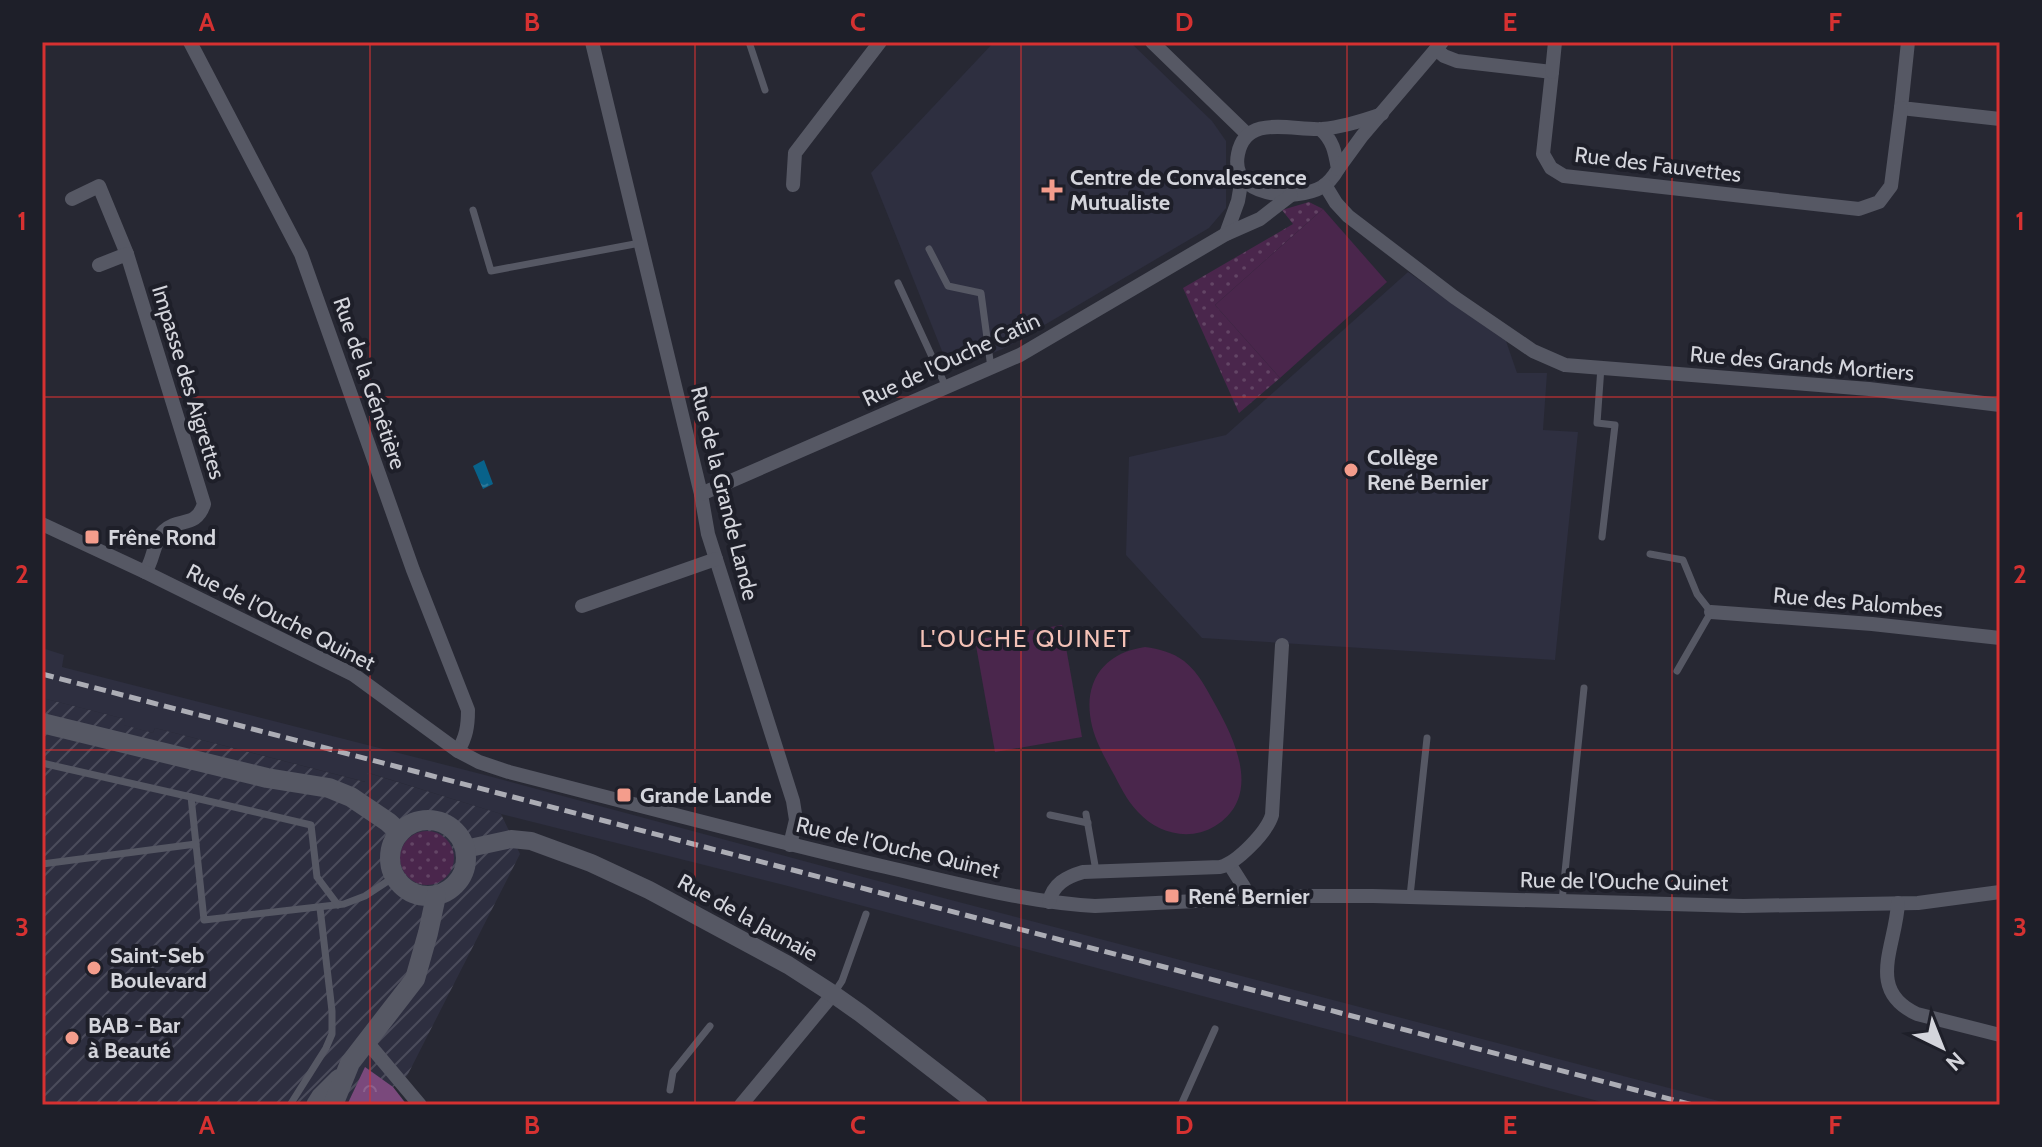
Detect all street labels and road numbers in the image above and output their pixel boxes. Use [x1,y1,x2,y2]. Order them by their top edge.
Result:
street label: Rue des Fauvettes [1573,141,1743,188]
street label: Impasse des Aigrettes [146,282,231,483]
street label: Rue de la Génêtière [327,293,412,473]
street label: Rue de l'Ouche Catin [858,306,1044,412]
street label: Rue des Grands Mortiers [1689,340,1915,387]
street label: Rue de la Grande Lande [685,383,764,603]
street label: Rue de l'Ouche Quinet [182,558,380,677]
street label: Rue des Palombes [1772,582,1944,623]
street label: Rue de l'Ouche Quinet [793,811,1003,884]
street label: Rue de l'Ouche Quinet [1520,866,1729,897]
street label: Rue de la Jaunaie [673,868,823,967]

